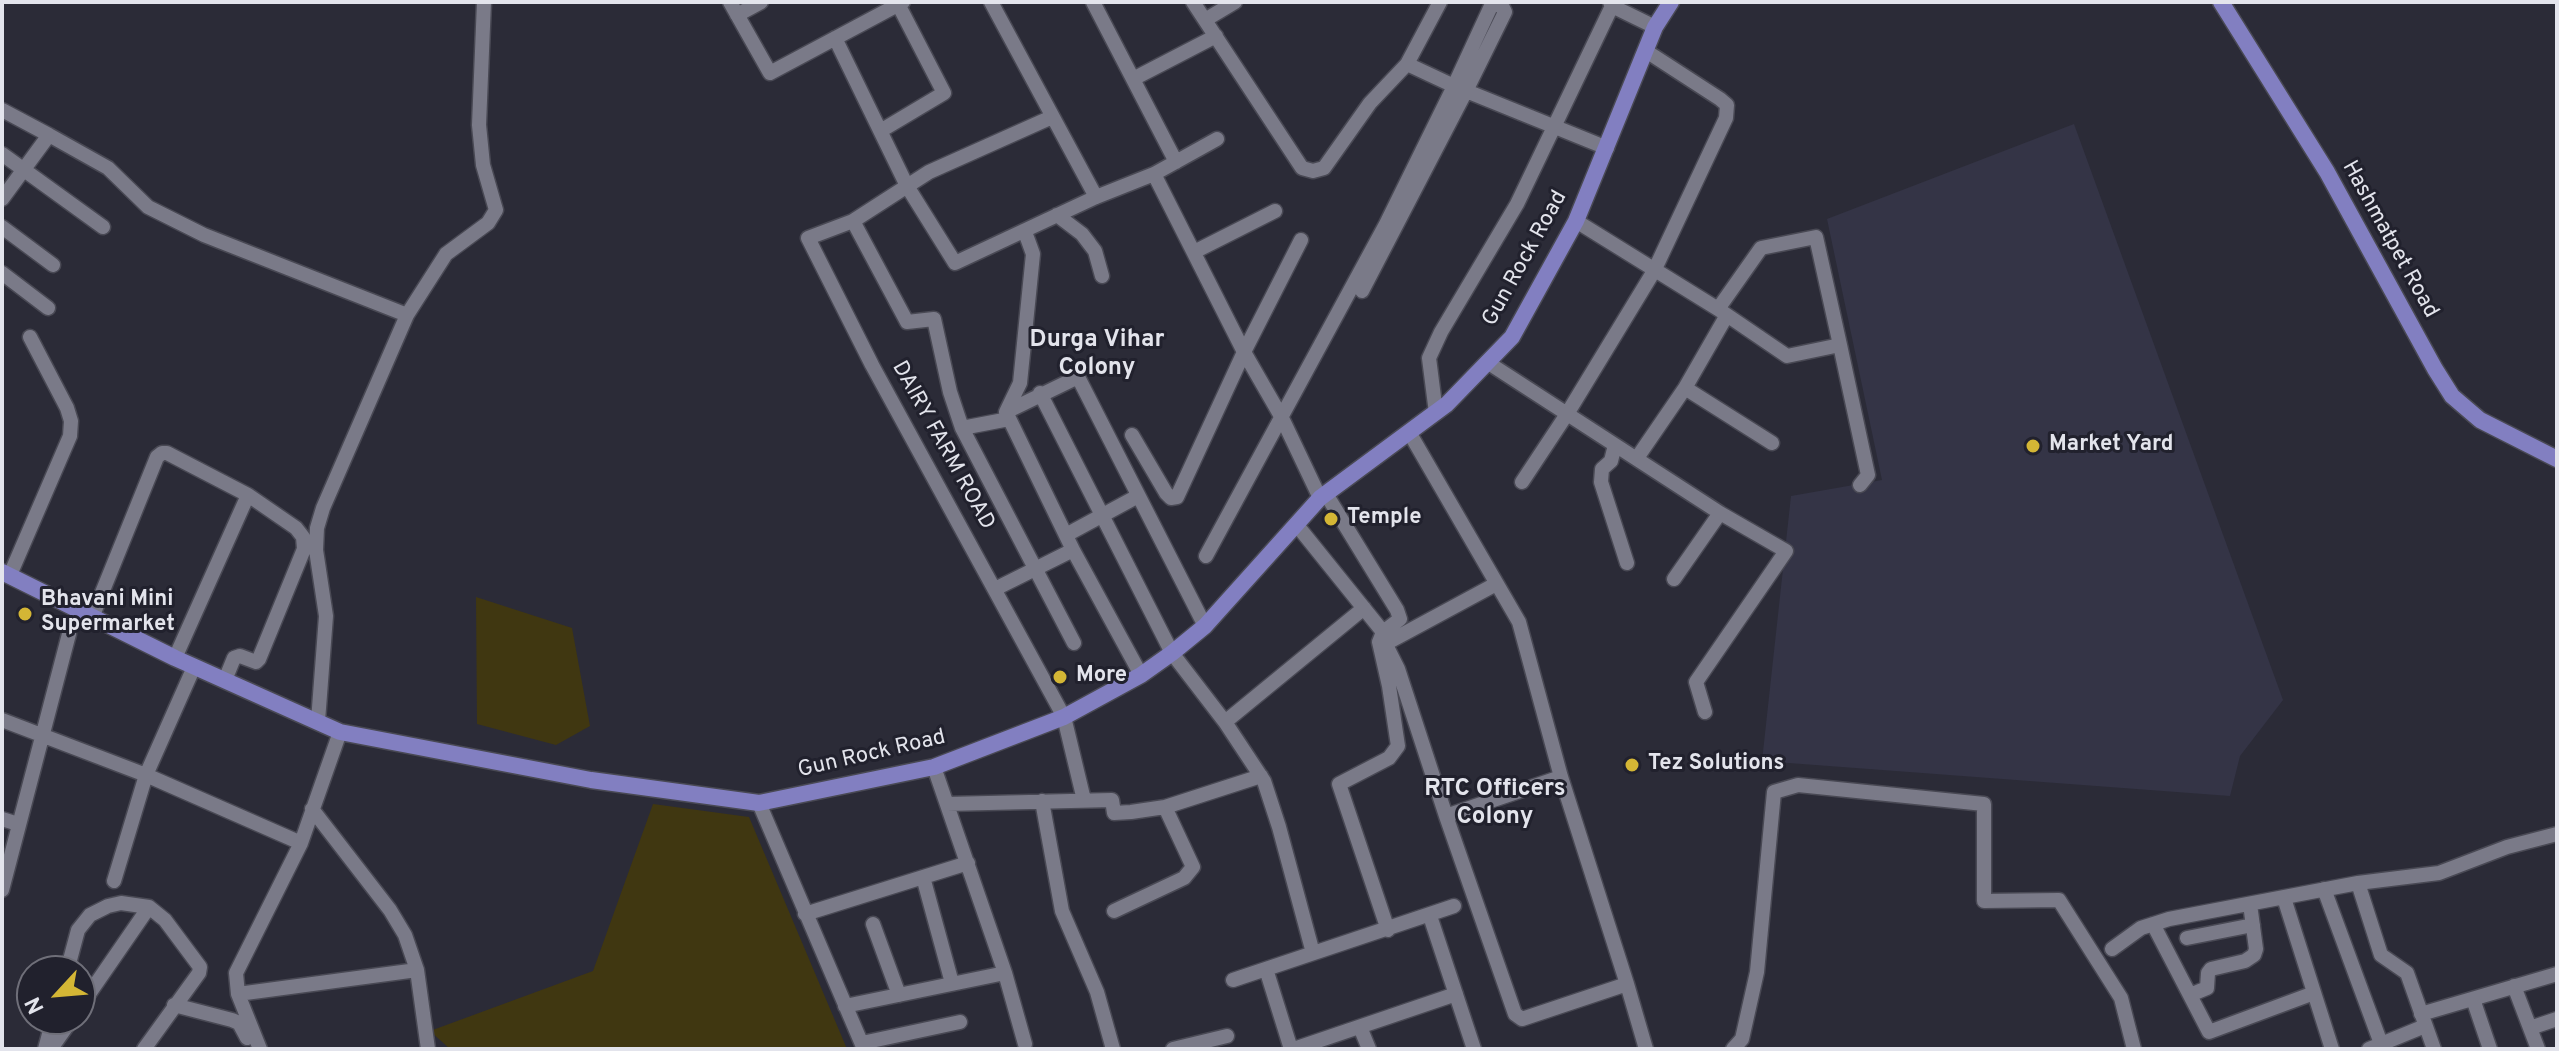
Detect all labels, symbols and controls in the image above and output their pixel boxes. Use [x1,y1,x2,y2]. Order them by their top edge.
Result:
street label: Hashmatpet Road [2335,157,2443,323]
street label: Gun Rock Road [1478,187,1574,331]
district label: Durga Vihar Colony [1030,327,1164,383]
street label: DAIRY FARM ROAD [885,357,999,535]
place label: Market Yard [2049,433,2173,459]
marker: Market Yard [2024,437,2042,455]
place label: Temple [1347,506,1421,532]
marker: Temple [1322,510,1340,528]
place label: Bhavani Mini Supermarket [41,588,175,640]
marker: Bhavani Mini Supermarket [16,605,34,623]
place label: More [1076,664,1127,690]
marker: More [1051,668,1069,686]
street label: Gun Rock Road [796,725,948,785]
place label: Tez Solutions [1648,752,1784,778]
marker: Tez Solutions [1623,756,1641,774]
district label: RTC Officers Colony [1424,776,1566,832]
north arrow [16,955,96,1035]
text: N [20,992,51,1018]

